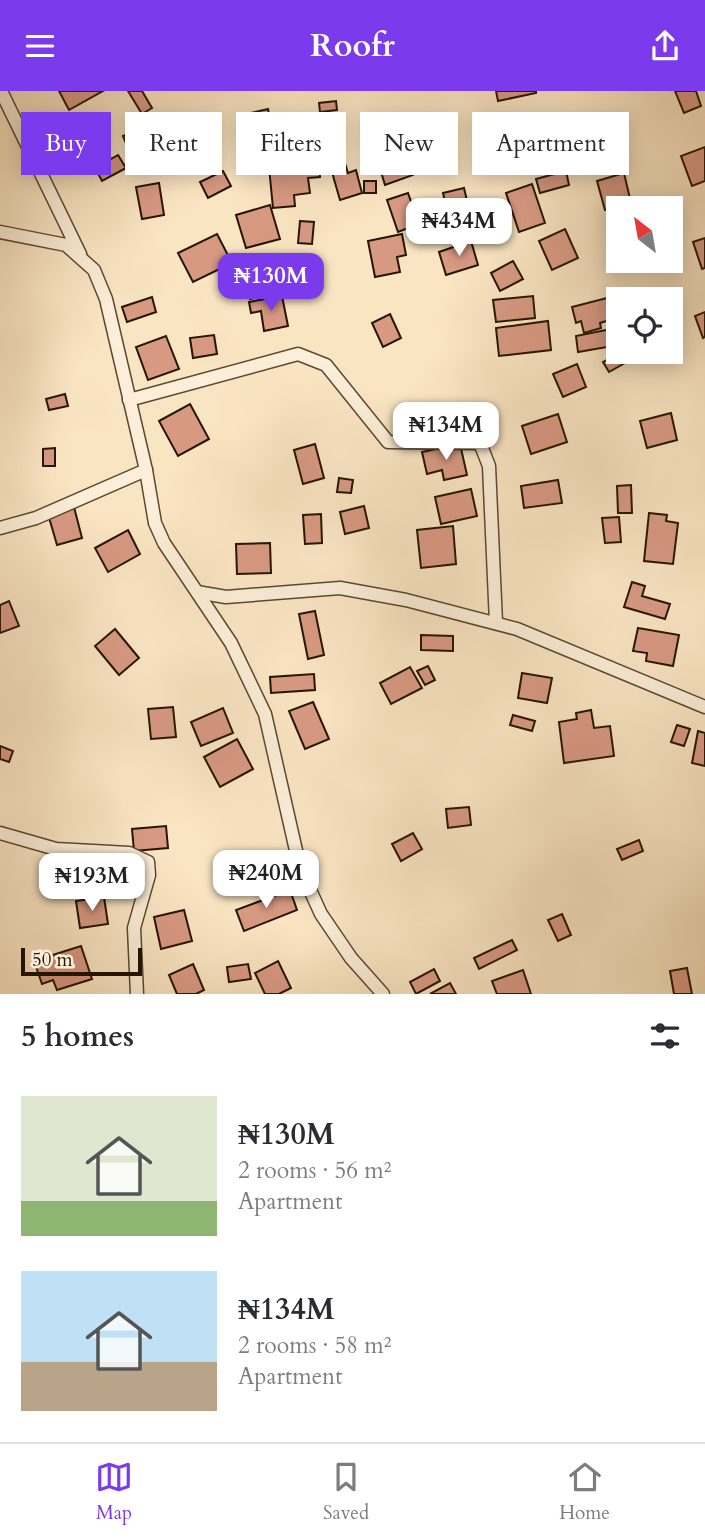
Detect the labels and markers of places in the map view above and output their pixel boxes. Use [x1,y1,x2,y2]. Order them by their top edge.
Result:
pin: ₦434M [410,199,508,258]
pin: ₦130M [222,253,320,313]
pin: ₦134M [397,403,495,462]
pin: ₦240M [217,851,315,910]
pin: ₦193M [43,853,141,913]

